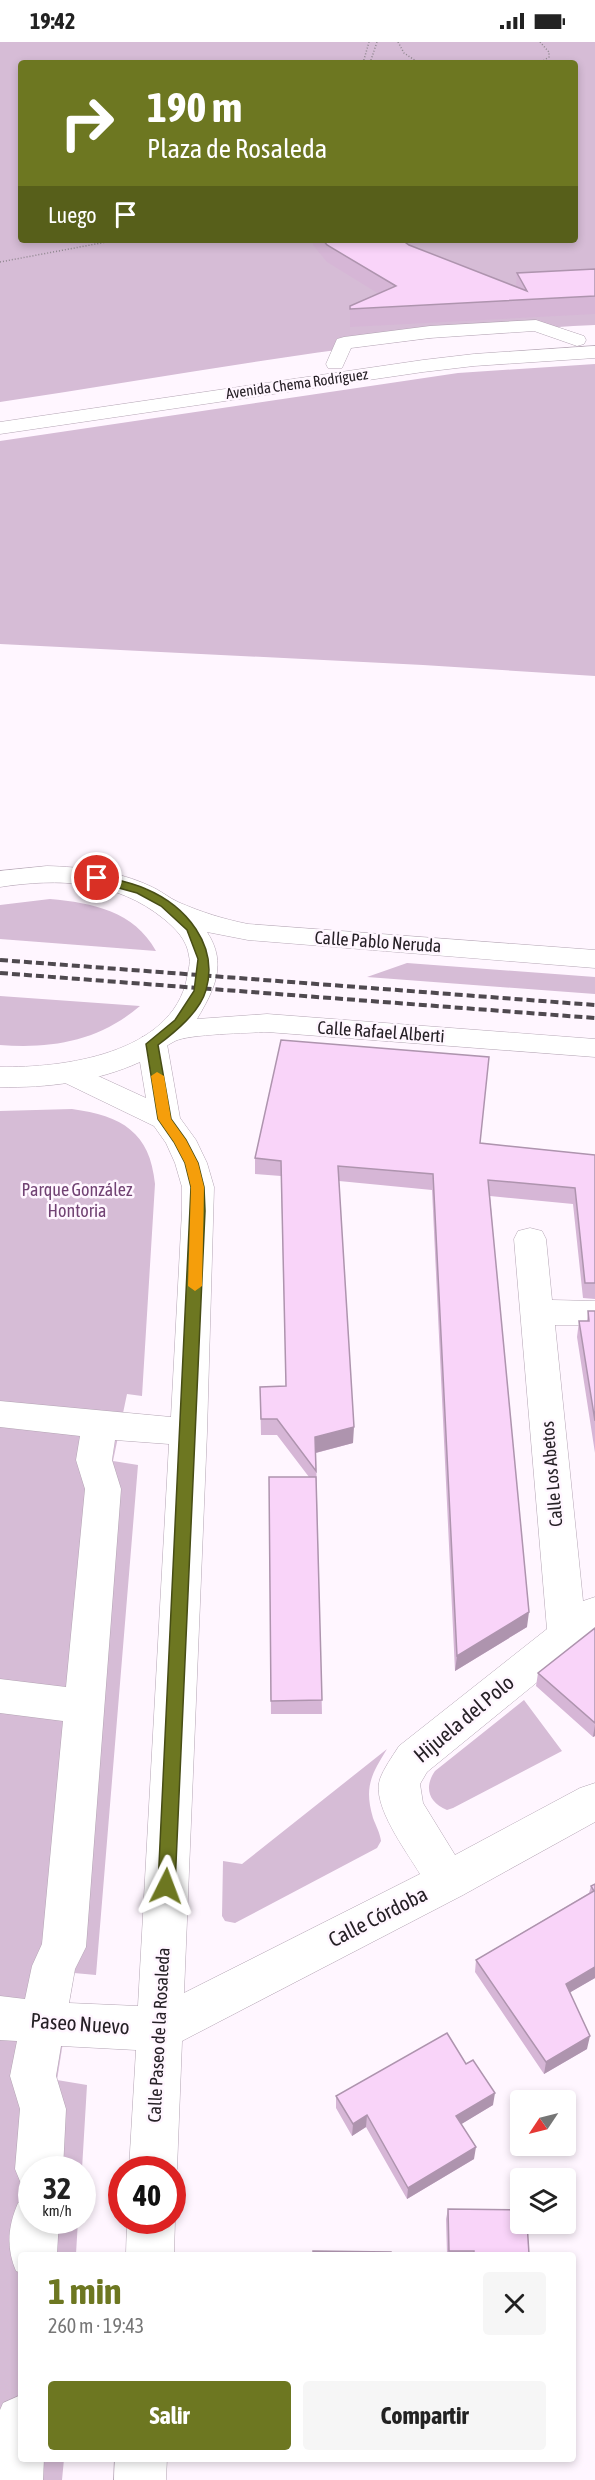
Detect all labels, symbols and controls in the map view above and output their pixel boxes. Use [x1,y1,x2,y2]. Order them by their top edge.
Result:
text: 19:42 [30,8,75,34]
text: 190 m [147,83,242,131]
icon: right [48,84,126,162]
text: Plaza de Rosaleda [147,133,327,164]
icon: arrive [109,198,142,231]
text: Luego [48,202,97,228]
street label: Avenida Chema Rodríguez [225,365,370,402]
pin [71,852,122,903]
icon: arrive [80,861,113,894]
street label: Calle Pablo Neruda [314,927,442,956]
street label: Calle Rafael Alberti [317,1017,445,1046]
park label: Parque González Hontoria [22,1179,133,1221]
street label: Calle Los Abetos [536,1420,567,1528]
street label: Hijuela del Polo [409,1670,518,1767]
position arrow [134,1854,198,1918]
street label: Calle Córdoba [324,1881,431,1951]
street label: Calle Paseo de la Rosaleda [143,1947,174,2123]
street label: Paseo Nuevo [30,2008,130,2038]
north arrow [510,2090,576,2156]
map controls [510,2090,576,2234]
speed limit sign: 40 [108,2156,186,2234]
button: layers [510,2168,576,2234]
text: 32 [43,2171,71,2205]
text: km/h [42,2202,72,2219]
text: 1 min [48,2270,122,2312]
button: close [483,2272,546,2335]
text: 260 m · 19:43 [48,2314,144,2337]
button: Salir [48,2381,291,2450]
button: Compartir [303,2381,546,2450]

